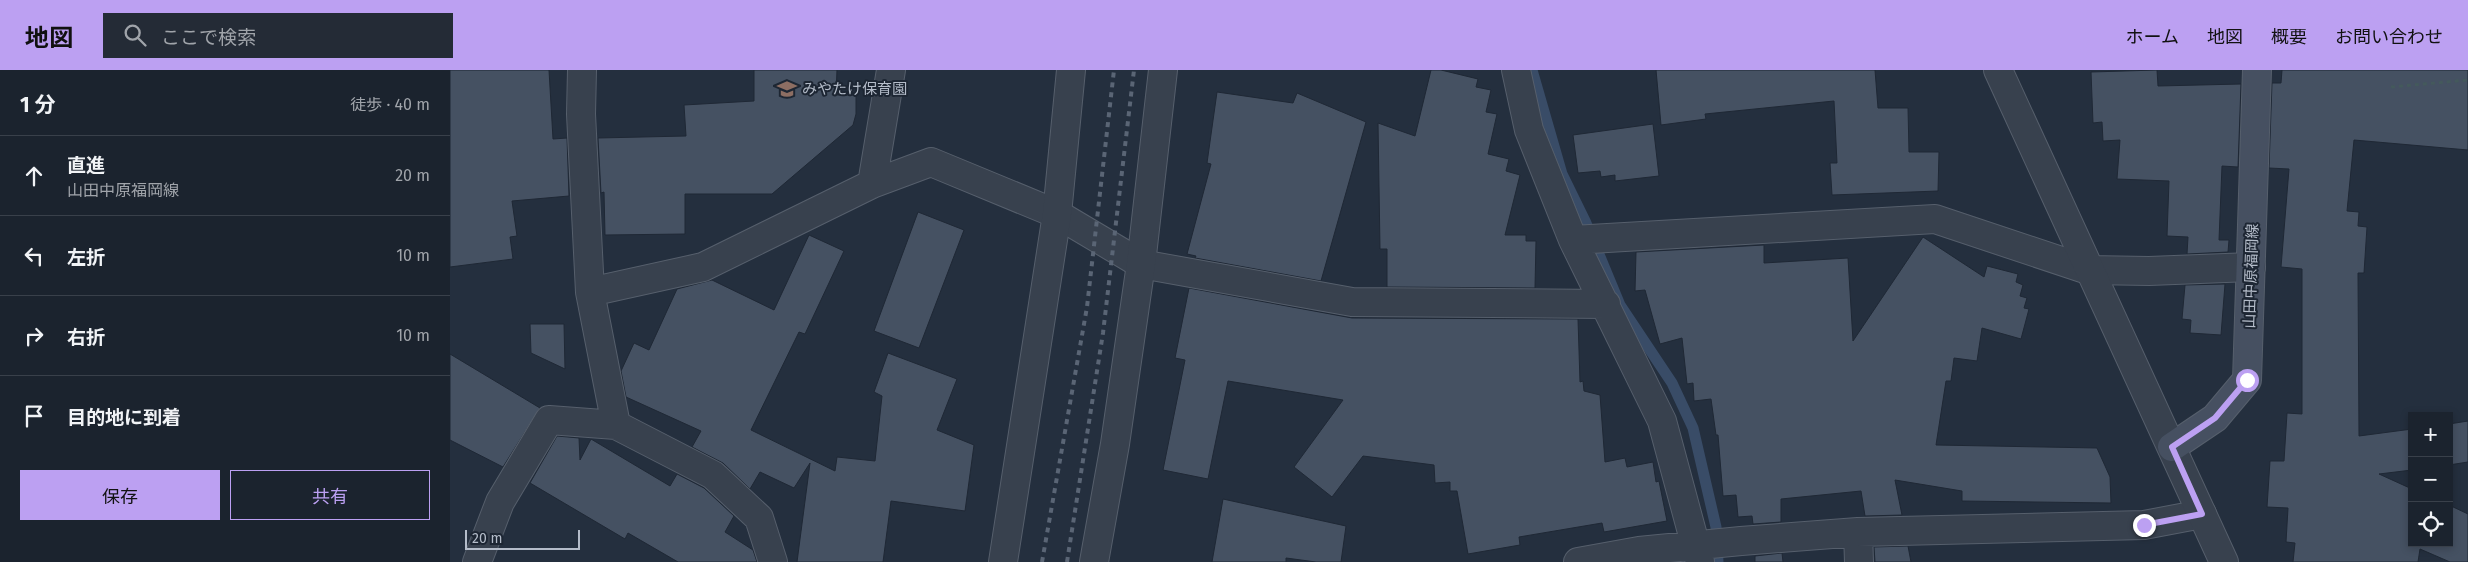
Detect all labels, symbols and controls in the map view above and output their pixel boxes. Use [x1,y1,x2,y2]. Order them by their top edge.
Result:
search box [103,13,453,58]
icon: search [121,21,149,49]
text: 地図 [25,24,73,52]
text: ここで検索 [161,26,256,49]
text: ホーム [2126,26,2179,48]
text: 地図 [2207,26,2243,48]
text: 概要 [2271,26,2307,48]
text: お問い合わせ [2335,26,2443,48]
school or university icon: みやたけ保育園 [776,78,798,100]
place label: みやたけ保育園 [802,80,907,98]
text: 1 分 [20,92,56,118]
text: 徒歩 · 40 m [350,95,430,114]
text: 直進 [67,154,105,177]
icon: ahead [20,162,48,190]
text: 20 m [395,166,430,185]
text: 山田中原福岡線 [67,181,179,200]
street label: 山田中原福岡線 [2240,223,2262,329]
icon: left [20,242,48,270]
text: 左折 [67,246,105,269]
text: 10 m [396,246,430,265]
icon: right [20,322,48,350]
text: 右折 [67,326,105,349]
text: 10 m [396,326,430,345]
route start [2236,369,2259,392]
icon: arrive [20,402,48,430]
text: 目的地に到着 [67,406,181,429]
map controls [2408,412,2453,547]
button: + [2408,412,2453,457]
button: − [2408,457,2453,502]
button: 保存 [20,470,220,520]
button: 共有 [230,470,430,520]
button: locate [2408,502,2453,547]
route end [2133,514,2156,537]
scale bar [465,527,580,550]
text: 20 m [472,530,502,547]

